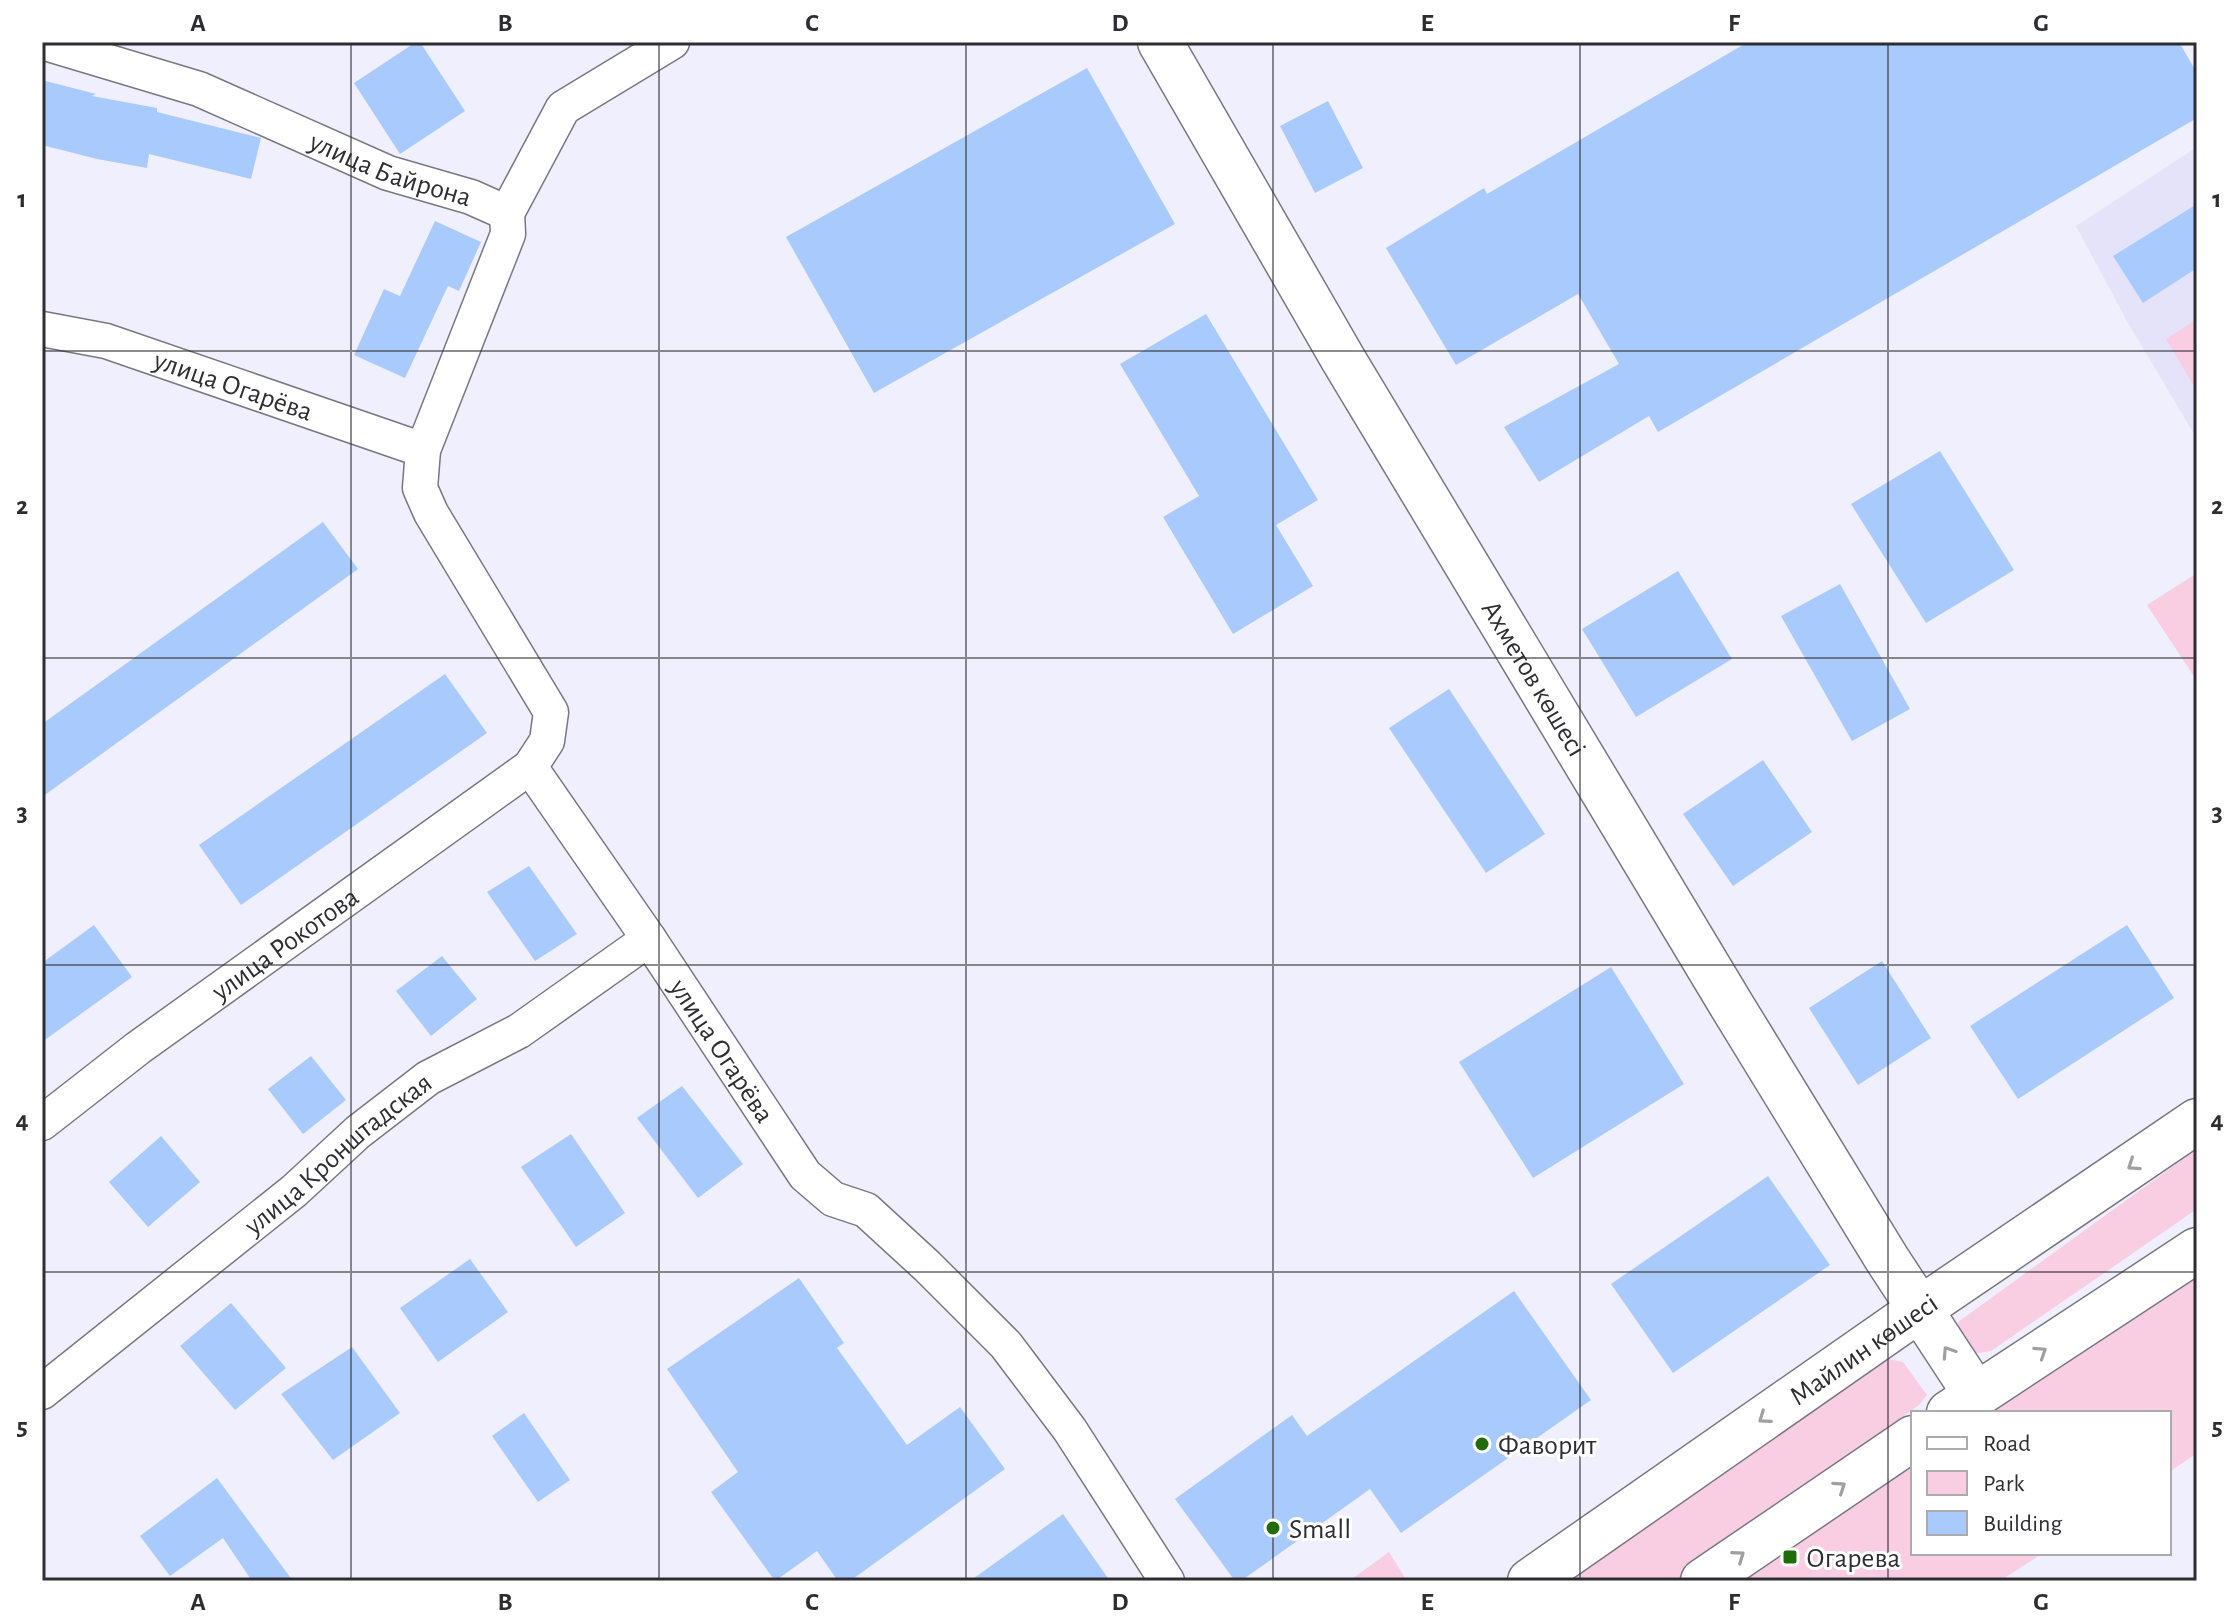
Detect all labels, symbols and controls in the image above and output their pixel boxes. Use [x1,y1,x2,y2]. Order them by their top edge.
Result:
text: A [190,10,206,36]
text: B [497,10,513,36]
text: C [805,10,819,36]
text: D [1111,10,1129,36]
text: E [1420,10,1434,36]
text: F [1728,10,1741,36]
text: G [2033,10,2049,36]
street label: улица Байрона [304,128,474,212]
text: 1 [17,186,27,212]
text: 1 [2212,186,2222,212]
street label: улица Огарёва [149,346,316,427]
text: 2 [16,493,28,519]
text: 2 [2211,493,2223,519]
street label: Ахметов көшесі [1476,596,1590,762]
text: 3 [16,800,28,826]
text: 3 [2211,800,2223,826]
street label: улица Рокотова [206,883,364,1007]
street label: улица Огарёва [663,974,778,1128]
street label: улица Кронштадская [239,1069,438,1241]
text: 4 [15,1107,29,1133]
text: 4 [2210,1107,2224,1133]
one-way arrow [2127,1155,2141,1170]
street label: Майлин көшесі [1785,1289,1943,1412]
one-way arrow [1943,1346,1958,1361]
one-way arrow [2033,1347,2047,1362]
one-way arrow [1759,1408,1773,1423]
legend [1911,1411,2171,1555]
text: 5 [16,1414,28,1440]
text: 5 [2211,1414,2223,1440]
place label: Фаворит [1498,1432,1597,1460]
text: Road [1983,1432,2031,1456]
marker: Фаворит [1473,1435,1491,1453]
text: Park [1983,1472,2024,1496]
one-way arrow [1831,1482,1845,1497]
text: Building [1983,1512,2062,1536]
place label: Small [1289,1516,1351,1544]
marker: Small [1264,1519,1282,1537]
place label: Огарева [1806,1545,1900,1573]
marker: Огарева [1781,1548,1799,1566]
one-way arrow [1731,1551,1745,1566]
text: A [190,1589,206,1615]
text: B [497,1589,513,1615]
text: C [805,1589,819,1615]
text: D [1111,1589,1129,1615]
text: E [1420,1589,1434,1615]
text: F [1728,1589,1741,1615]
text: G [2033,1589,2049,1615]

